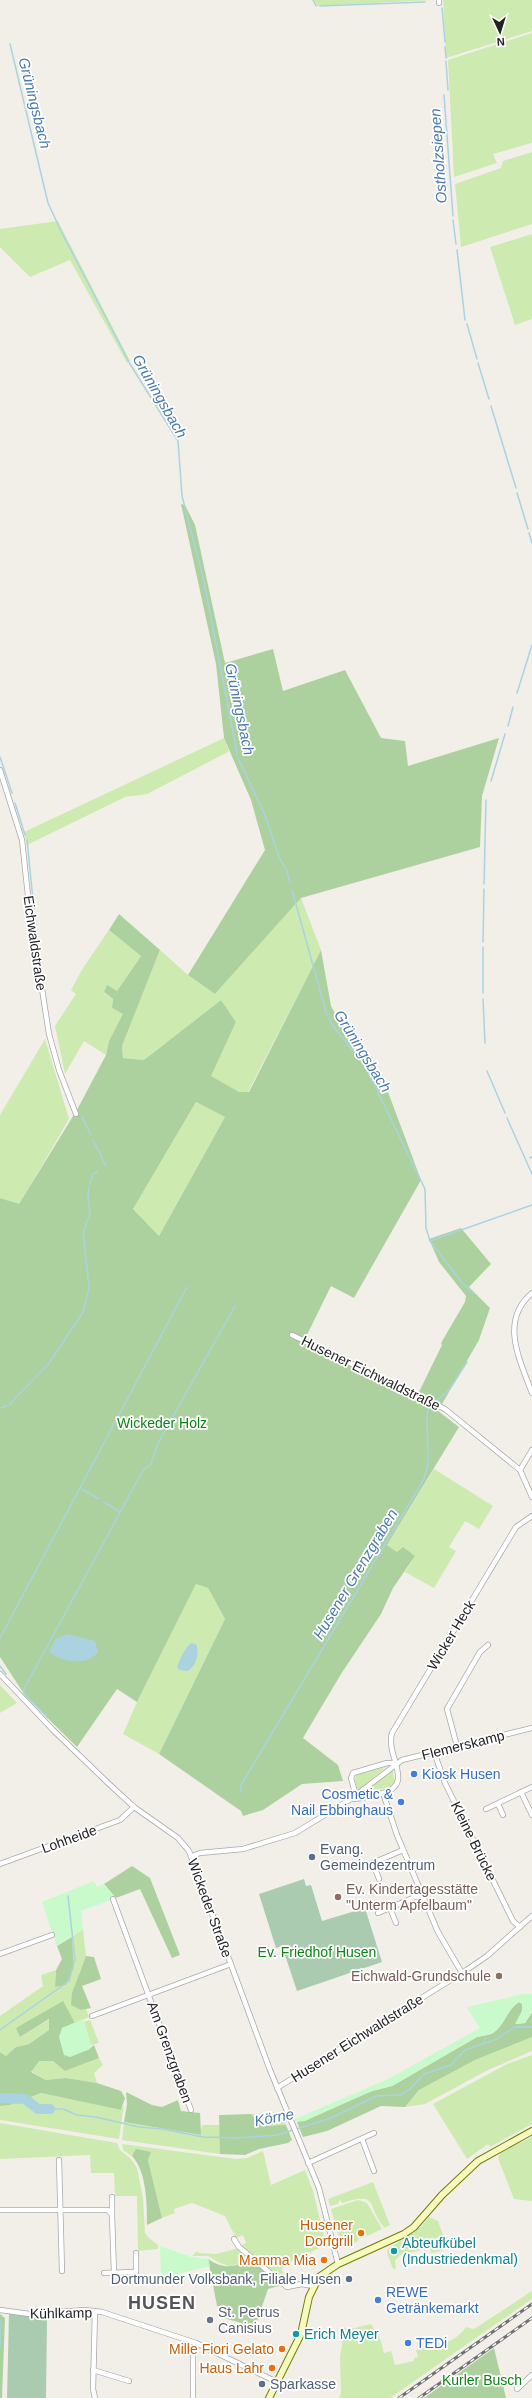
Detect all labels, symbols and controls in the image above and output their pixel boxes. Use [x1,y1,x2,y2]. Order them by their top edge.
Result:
north arrow [480,12,520,52]
text: N [496,36,505,48]
water label: Grüningsbach [15,56,55,150]
water label: Ostholzsiepen [426,108,450,204]
water label: Grüningsbach [129,351,191,441]
water label: Grüningsbach [222,662,258,756]
street label: Eichwaldstraße [20,895,50,992]
water label: Grüningsbach [331,1007,395,1095]
street label: Husener Eichwaldstraße [299,1332,443,1414]
park label: Wickeder Holz [117,1415,207,1431]
water label: Husener Grenzgraben [309,1506,401,1642]
street label: Wicker Heck [424,1596,479,1673]
street label: Flemerskamp [420,1727,506,1763]
place label: Kiosk Husen [422,1766,501,1782]
marker: Kiosk Husen [409,1769,419,1779]
place label: Cosmetic & Nail Ebbinghaus [291,1786,394,1818]
marker: Cosmetic & Nail Ebbinghaus [396,1797,406,1807]
street label: Kleine Brücke [448,1799,500,1884]
street label: Lohheide [39,1822,99,1856]
place label: Evang. Gemeindezentrum [320,1841,435,1873]
marker: Evang. Gemeindezentrum [307,1852,317,1862]
street label: Wickeder Straße [185,1856,235,1960]
place label: Ev. Kindertagesstätte "Unterm Apfelbaum" [346,1881,478,1913]
marker: Ev. Kindertagesstätte "Unterm Apfelbaum" [333,1892,343,1902]
park label: Ev. Friedhof Husen [258,1944,376,1960]
place label: Eichwald-Grundschule [351,1968,491,1984]
marker: Eichwald-Grundschule [494,1971,504,1981]
street label: Husener Eichwaldstraße [288,1991,426,2085]
street label: Am Grenzgraben [144,1999,196,2105]
water label: Körne [253,2105,295,2129]
place label: Husener Dorfgrill [300,2217,353,2249]
marker: Husener Dorfgrill [356,2228,366,2238]
place label: Abteufkübel (Industriedenkmal) [402,2235,518,2267]
marker: Abteufkübel (Industriedenkmal) [389,2246,399,2256]
place label: Mamma Mia [239,2252,316,2268]
marker: Mamma Mia [319,2255,329,2265]
place label: Dortmunder Volksbank, Filiale Husen [111,2271,341,2287]
marker: Dortmunder Volksbank, Filiale Husen [344,2274,354,2284]
place label: REWE Getränkemarkt [386,2284,479,2316]
district label: HUSEN [128,2293,196,2313]
marker: REWE Getränkemarkt [373,2295,383,2305]
street label: Kühlkamp [30,2304,92,2322]
place label: St. Petrus Canisius [218,2304,279,2336]
marker: St. Petrus Canisius [205,2315,215,2325]
place label: Erich Meyer [304,2326,379,2342]
marker: Erich Meyer [291,2329,301,2339]
place label: TEDi [416,2335,447,2351]
marker: TEDi [403,2338,413,2348]
place label: Mille Fiori Gelato [169,2341,274,2357]
marker: Mille Fiori Gelato [277,2344,287,2354]
place label: Haus Lahr [199,2360,264,2376]
marker: Haus Lahr [267,2363,277,2373]
park label: Kurler Busch [442,2372,522,2388]
place label: Sparkasse [270,2376,336,2392]
marker: Sparkasse [257,2379,267,2389]

